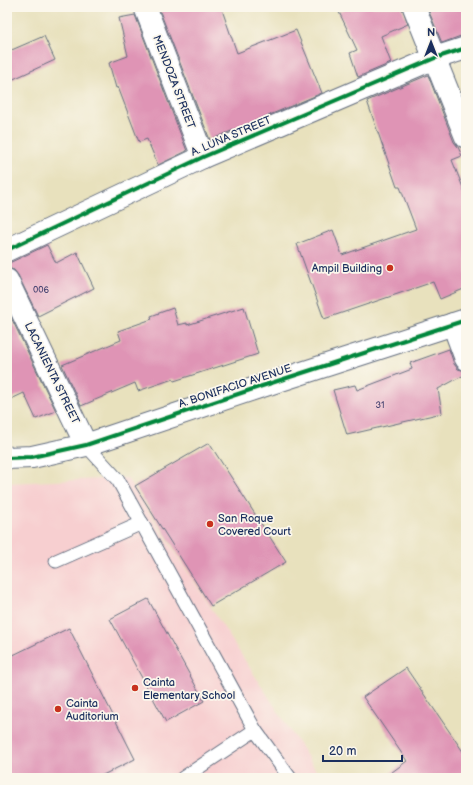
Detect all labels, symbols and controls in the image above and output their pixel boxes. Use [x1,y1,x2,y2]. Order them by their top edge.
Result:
north arrow [411,22,451,62]
text: N [427,26,435,39]
street label: MENDOZA STREET [150,33,198,131]
street label: A. LUNA STREET [189,113,273,159]
place label: Ampil Building [312,262,382,275]
marker: Ampil Building [385,263,395,273]
house number: 006 [33,285,50,296]
street label: LACANIENTA STREET [22,320,82,426]
street label: A. BONIFACIO AVENUE [177,362,293,410]
house number: 31 [375,400,385,411]
place label: San Roque Covered Court [218,512,291,538]
marker: San Roque Covered Court [205,519,215,529]
place label: Cainta Elementary School [143,676,235,702]
marker: Cainta Elementary School [130,683,140,693]
place label: Cainta Auditorium [66,697,119,723]
marker: Cainta Auditorium [53,704,63,714]
scale bar [323,737,402,763]
text: 20 m [329,744,356,759]

